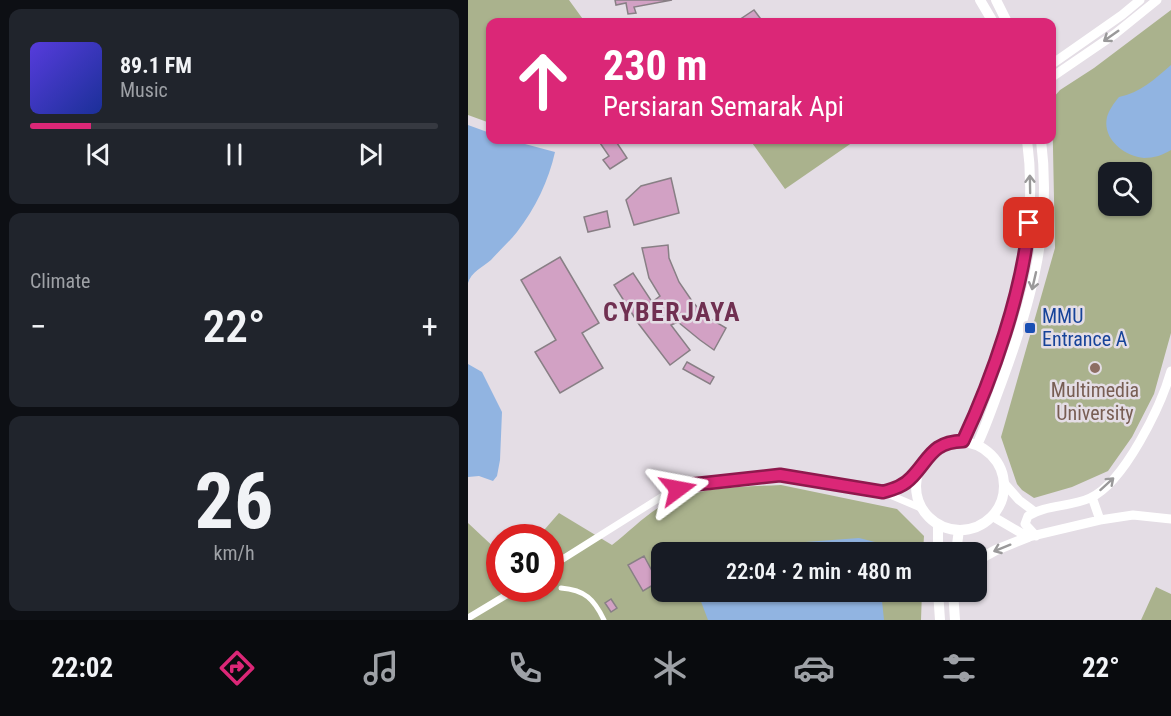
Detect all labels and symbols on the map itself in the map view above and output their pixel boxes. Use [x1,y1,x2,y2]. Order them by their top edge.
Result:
one-way arrow [1104,30,1120,42]
one-way arrow [1025,174,1036,194]
pin [1003,197,1054,248]
one-way arrow [1028,271,1039,290]
district label: CYBERJAYA [603,297,741,327]
place label: MMU Entrance A [1042,304,1128,351]
marker: MMU Entrance A [1023,321,1037,335]
marker: Multimedia University [1088,361,1102,375]
place label: Multimedia University [1051,378,1139,425]
position arrow [646,457,710,521]
one-way arrow [1099,477,1114,491]
speed limit sign: 30 [486,524,564,602]
one-way arrow [993,543,1012,554]

